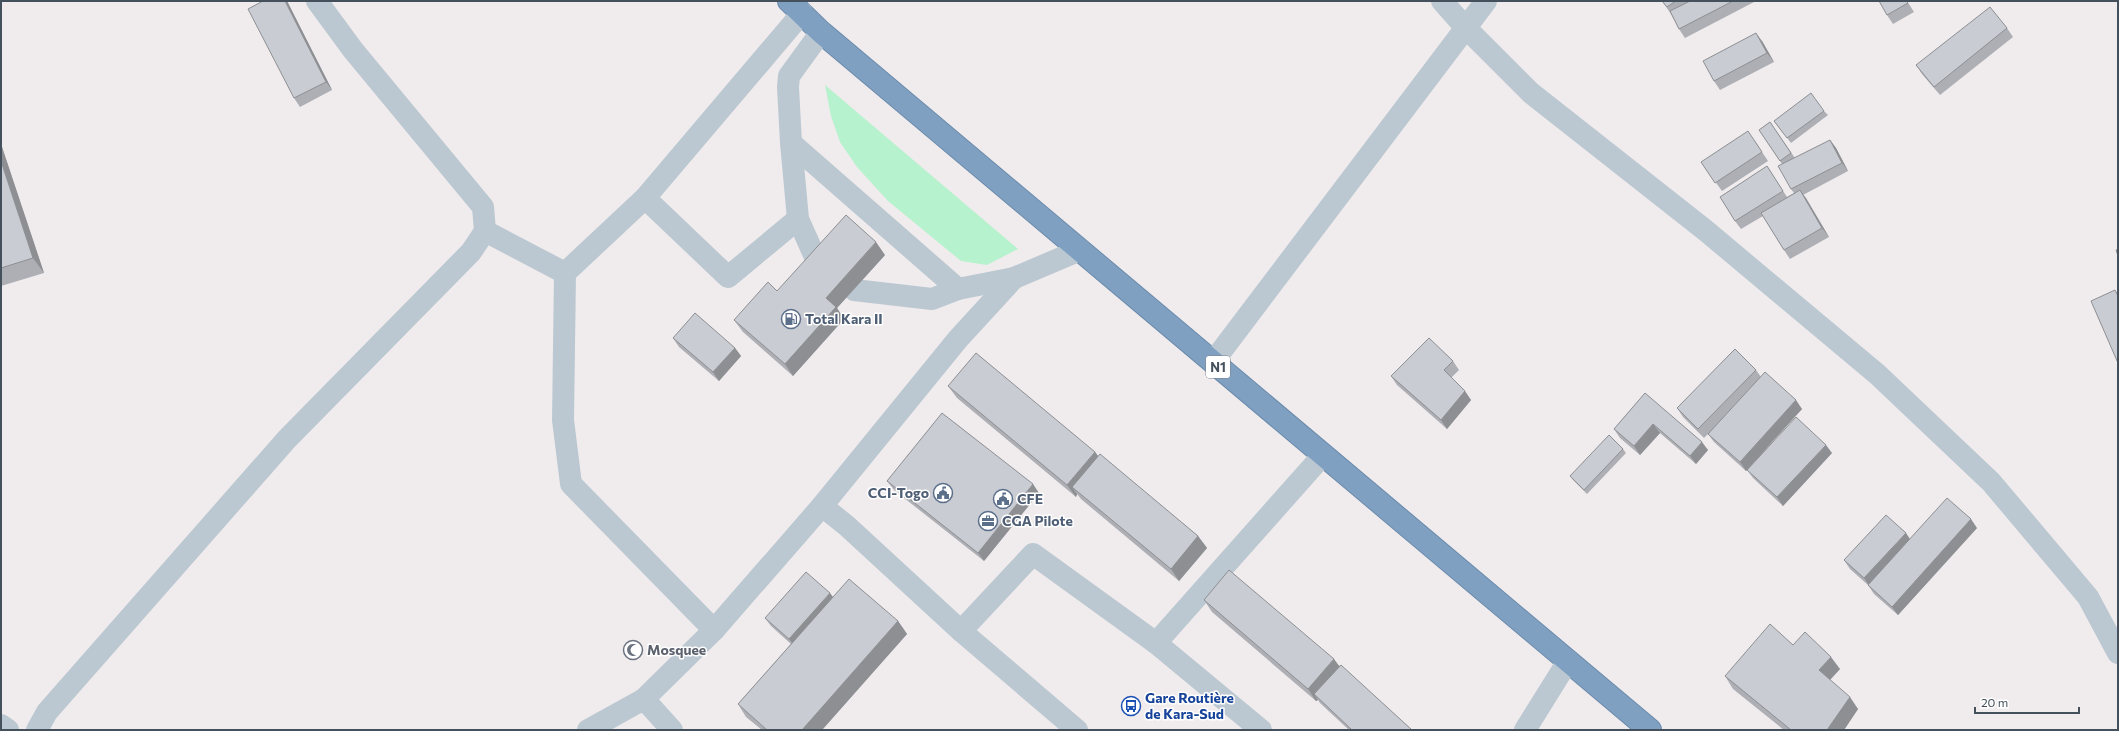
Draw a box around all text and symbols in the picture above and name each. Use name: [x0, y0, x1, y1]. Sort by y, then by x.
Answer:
fuel station icon: Total Kara II: [780, 308, 802, 330]
place label: Total Kara II: [805, 310, 883, 327]
road number: N1: [1206, 356, 1230, 378]
public building icon: CCI-Togo: [932, 482, 954, 504]
place label: CCI-Togo: [868, 484, 929, 501]
public building icon: CFE: [992, 488, 1014, 510]
place label: CFE: [1017, 490, 1043, 507]
office icon: CGA Pilote: [977, 510, 999, 532]
place label: CGA Pilote: [1002, 512, 1073, 529]
mosque icon: Mosquee: [622, 639, 644, 661]
place label: Mosquee: [647, 641, 706, 658]
place label: Gare Routière de Kara-Sud: [1145, 689, 1234, 722]
scale bar: [1975, 689, 2079, 715]
bus stop icon: Gare Routière de Kara-Sud: [1120, 695, 1142, 717]
text: 20 m: [1981, 695, 2008, 709]

